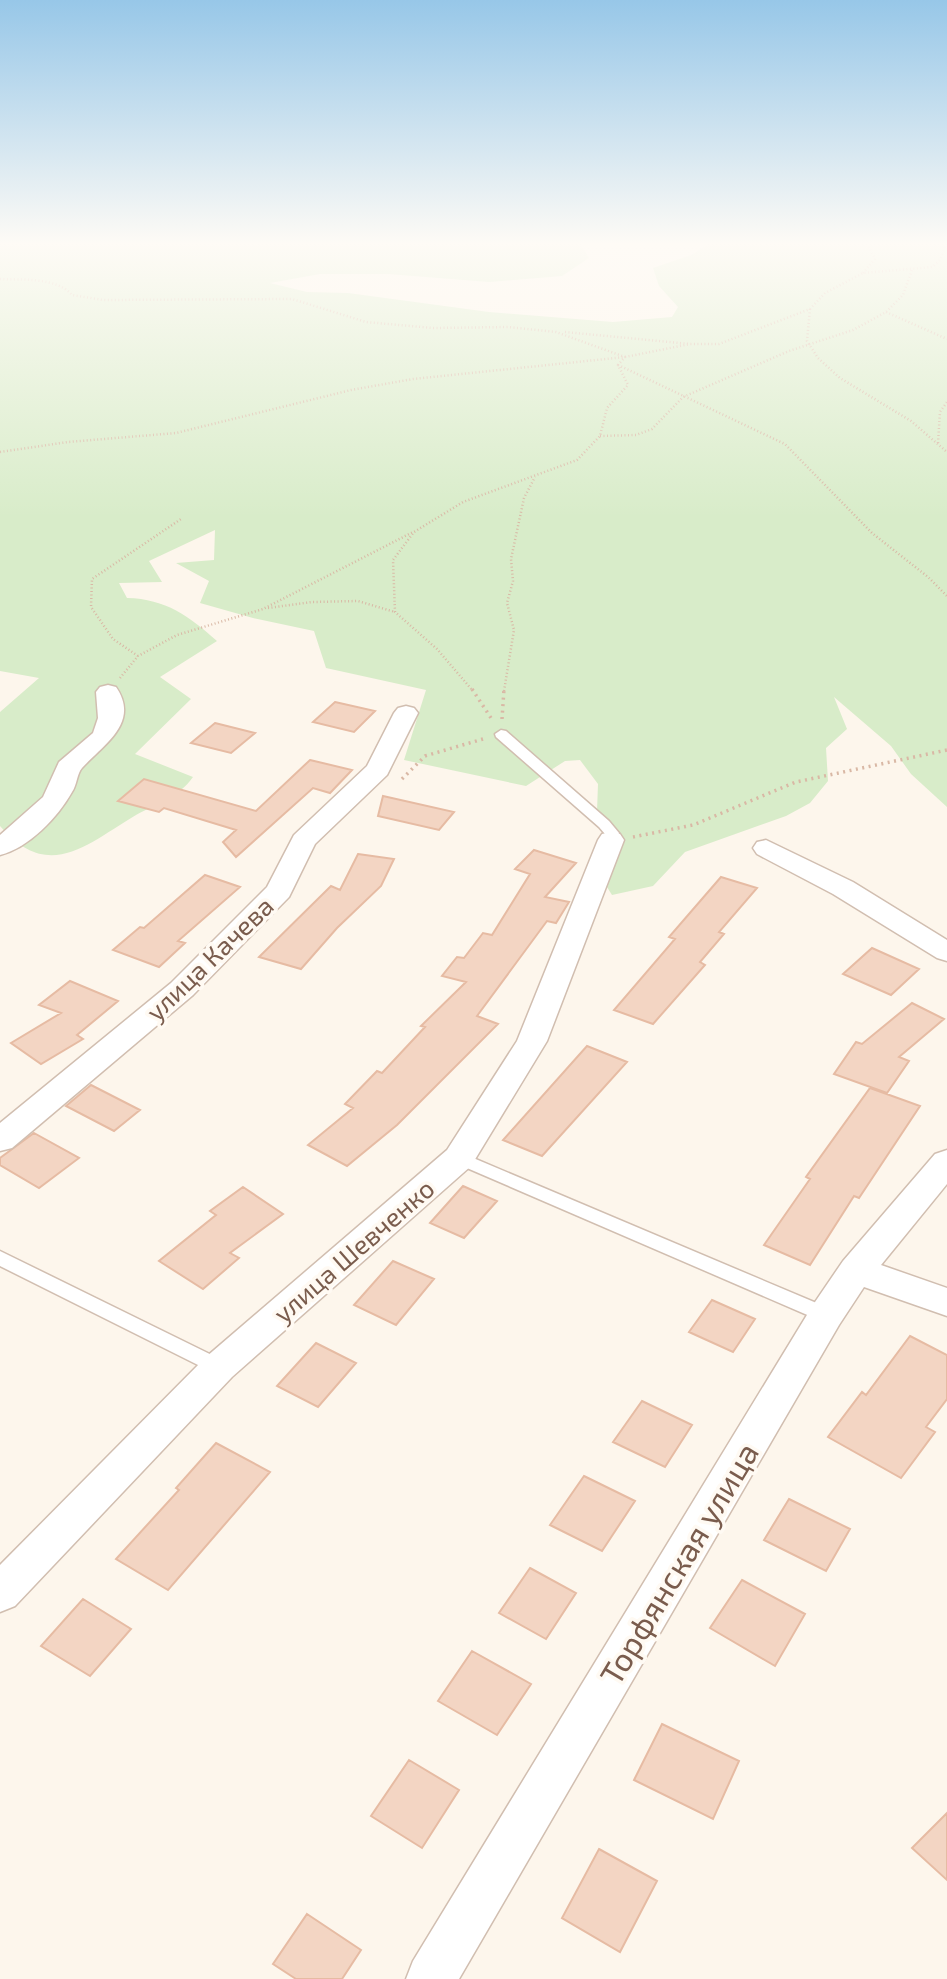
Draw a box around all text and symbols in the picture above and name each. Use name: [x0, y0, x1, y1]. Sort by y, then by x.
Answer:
street label: улица Качева: [139, 890, 280, 1027]
street label: улица Шевченко: [266, 1172, 440, 1329]
street label: Торфянская улица: [591, 1435, 766, 1691]

